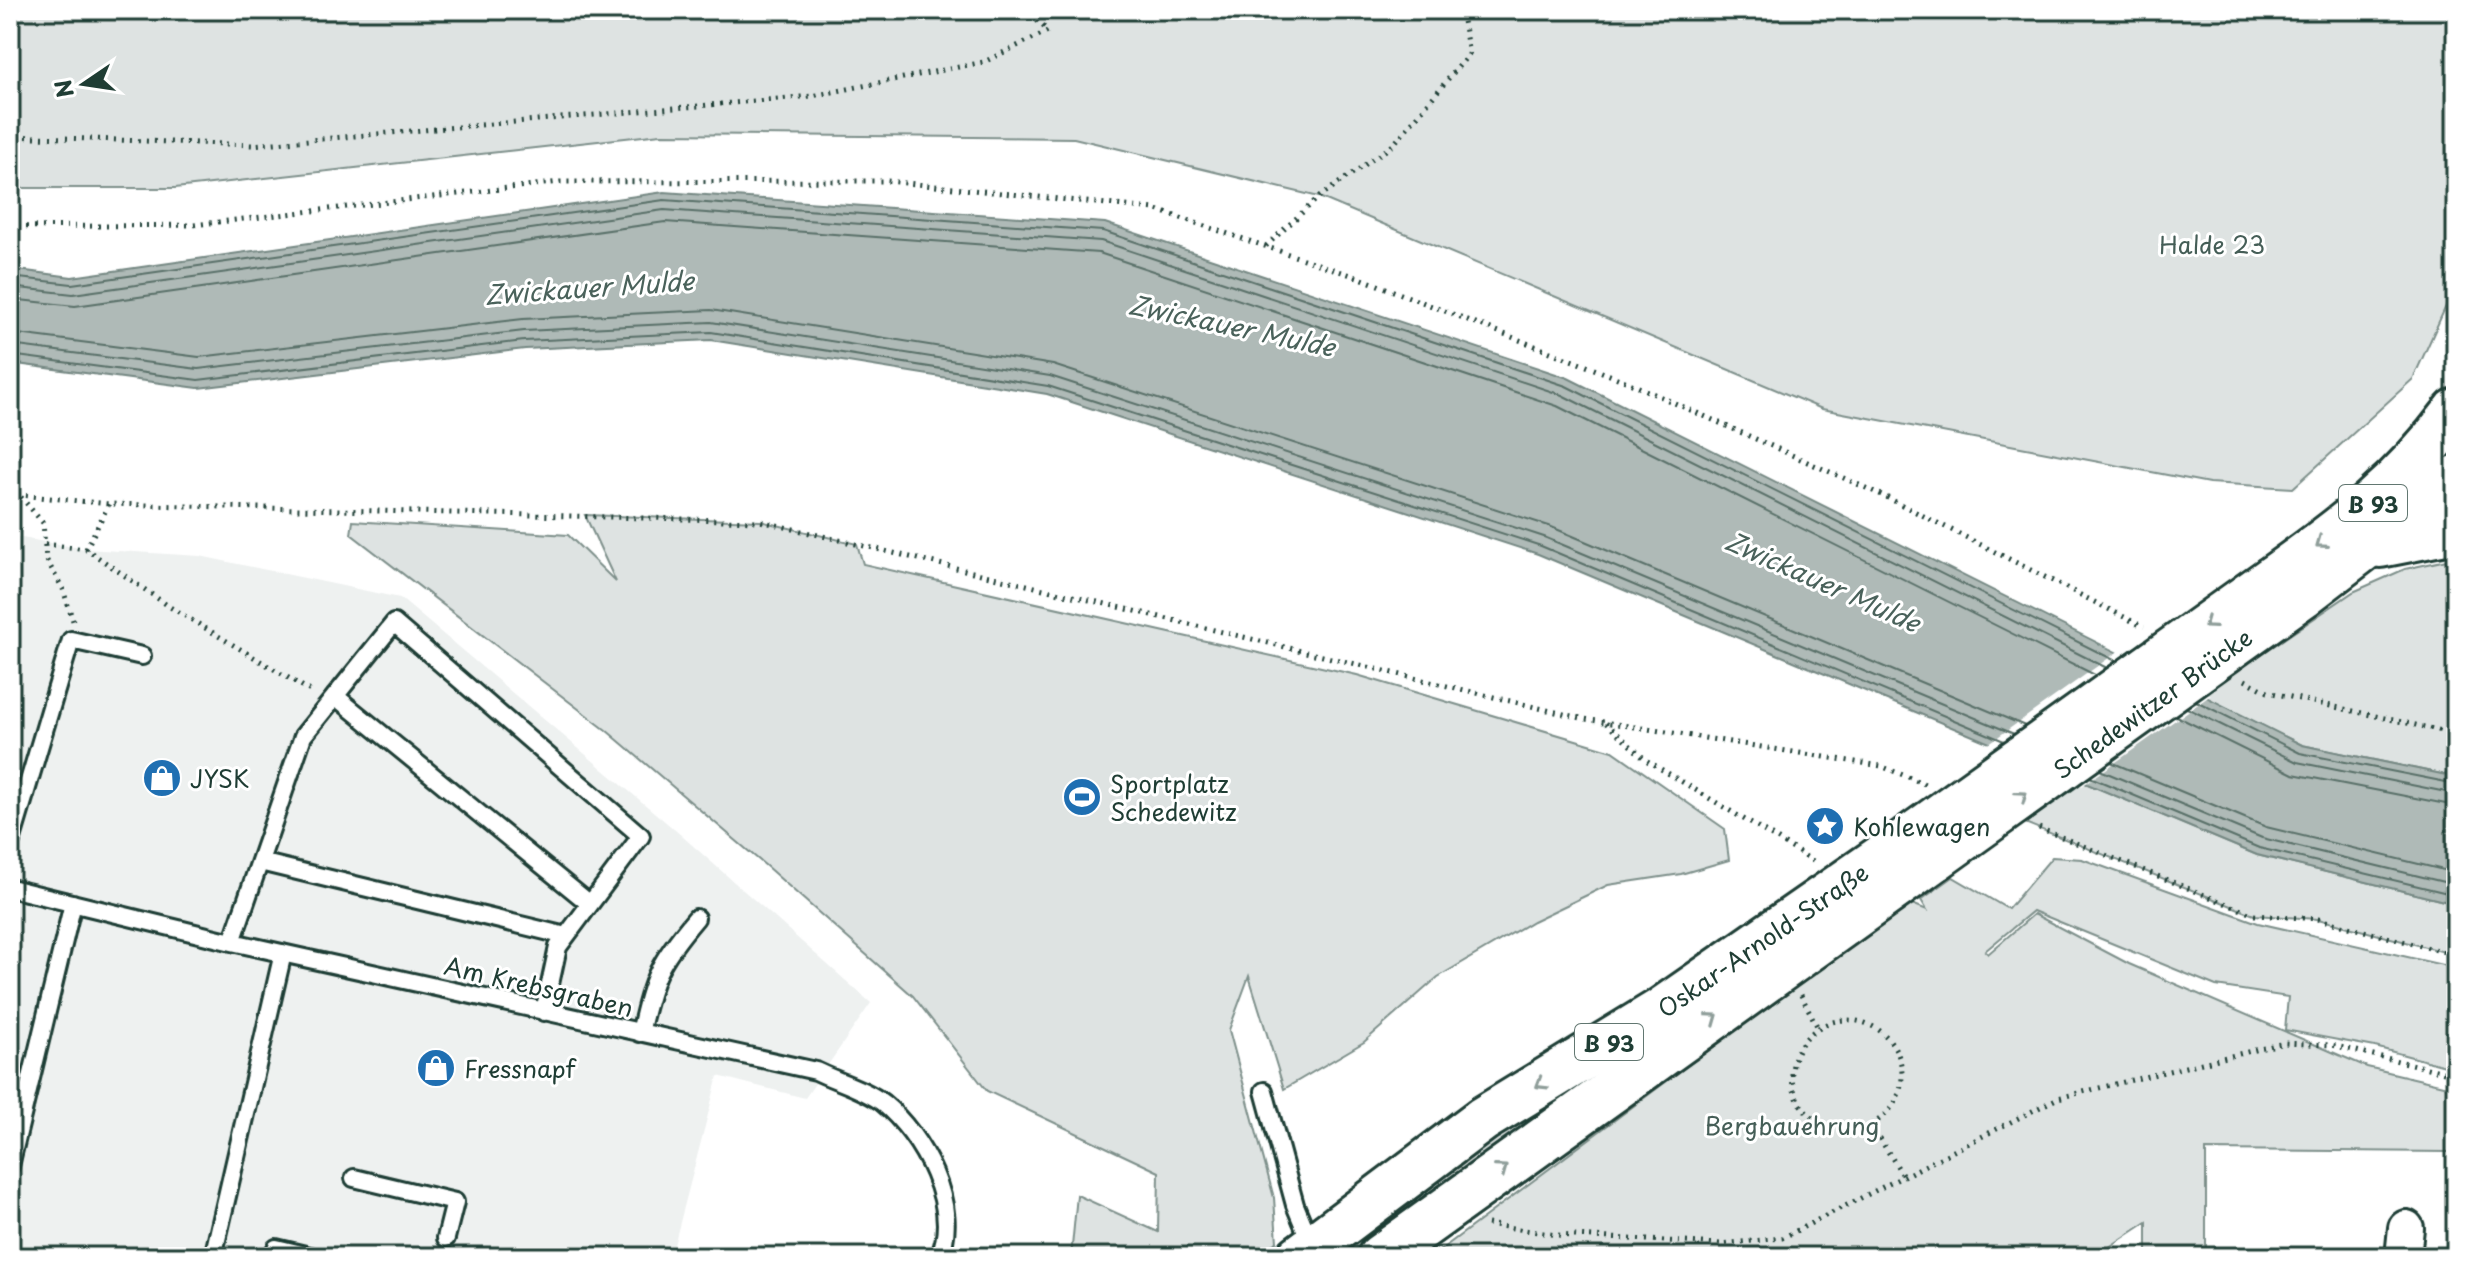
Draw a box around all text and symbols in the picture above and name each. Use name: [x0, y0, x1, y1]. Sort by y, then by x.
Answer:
north arrow: [44, 44, 124, 124]
text: N: [45, 77, 81, 101]
park label: Halde 23: [2159, 226, 2265, 262]
water label: Zwickauer Mulde: [483, 260, 698, 314]
water label: Zwickauer Mulde: [1126, 284, 1341, 366]
road number: B 93: [2339, 485, 2407, 521]
water label: Zwickauer Mulde: [1720, 521, 1929, 643]
one-way arrow: [2316, 533, 2330, 548]
one-way arrow: [2204, 614, 2218, 628]
street label: Schedewitzer Brücke: [2045, 619, 2259, 787]
shop icon: JYSK: [141, 757, 183, 799]
place label: JYSK: [190, 760, 249, 796]
place label: Sportplatz Schedewitz: [1110, 765, 1237, 829]
sports icon: Sportplatz Schedewitz: [1061, 776, 1103, 818]
one-way arrow: [2013, 791, 2028, 806]
place icon: Kohlewagen: [1804, 805, 1846, 847]
place label: Kohlewagen: [1853, 808, 1990, 844]
street label: Oskar-Arnold-Straße: [1650, 854, 1875, 1026]
street label: Am Krebsgraben: [441, 947, 637, 1025]
one-way arrow: [1705, 1013, 1719, 1027]
road number: B 93: [1575, 1024, 1643, 1060]
shop icon: Fressnapf: [415, 1047, 457, 1089]
place label: Fressnapf: [464, 1050, 577, 1086]
one-way arrow: [1535, 1074, 1550, 1090]
park label: Bergbauehrung: [1705, 1107, 1879, 1143]
one-way arrow: [1493, 1164, 1508, 1179]

